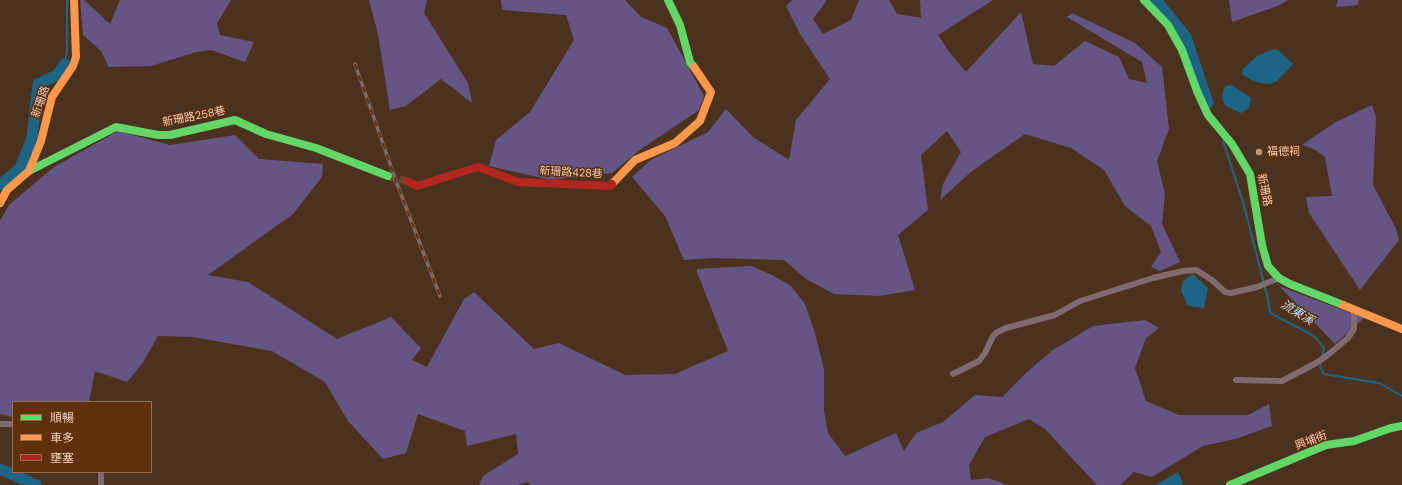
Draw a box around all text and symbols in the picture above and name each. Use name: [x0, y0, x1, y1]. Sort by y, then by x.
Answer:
street label: 新珊路: [29, 84, 53, 120]
street label: 新珊路258巷: [161, 104, 227, 130]
place label: 福德祠: [1267, 145, 1300, 159]
marker: 福德祠: [1254, 147, 1264, 157]
street label: 新珊路428巷: [539, 165, 603, 181]
street label: 新珊路: [1254, 172, 1274, 208]
water label: 流東溪: [1278, 298, 1316, 328]
legend: [12, 401, 152, 473]
text: 順暢: [50, 410, 74, 426]
street label: 興埔街: [1293, 429, 1329, 453]
text: 車多: [50, 430, 74, 446]
text: 壅塞: [50, 450, 74, 466]

